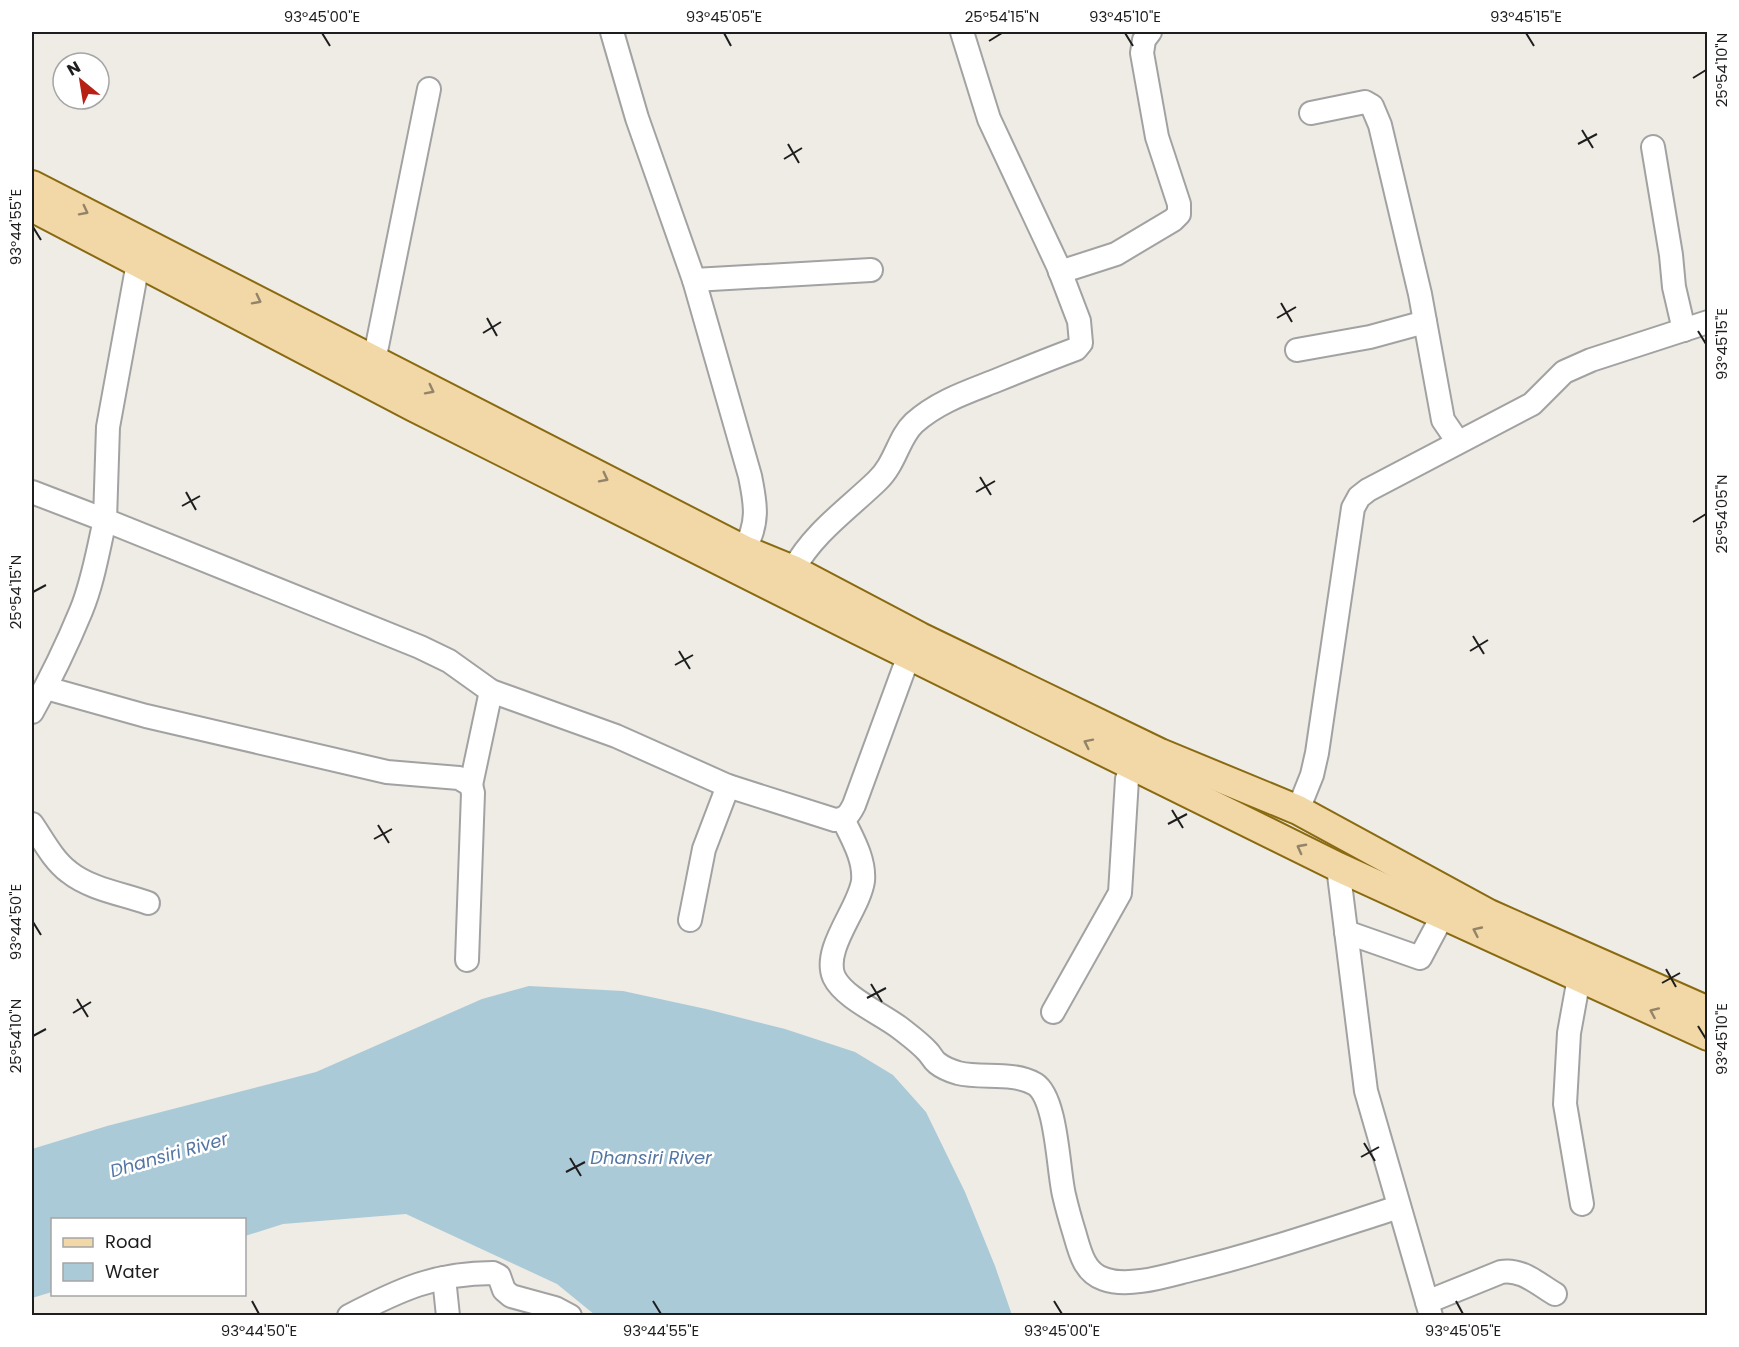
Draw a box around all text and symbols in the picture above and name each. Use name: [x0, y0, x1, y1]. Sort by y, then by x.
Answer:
text: 93°45'00"E: [284, 6, 360, 27]
text: 93°45'05"E: [686, 6, 762, 27]
text: 25°54'15"N: [965, 6, 1039, 27]
text: 93°45'10"E: [1089, 6, 1161, 27]
text: 93°45'15"E: [1490, 6, 1562, 27]
text: 25°54'10"N: [1711, 33, 1732, 107]
north arrow: [51, 51, 111, 111]
text: N: [63, 55, 85, 81]
text: 93°44'55"E: [5, 189, 26, 265]
one-way arrow: [77, 204, 88, 215]
one-way arrow: [251, 293, 262, 304]
text: 93°45'15"E: [1711, 308, 1732, 380]
one-way arrow: [424, 382, 435, 394]
one-way arrow: [598, 471, 609, 483]
text: 25°54'05"N: [1711, 474, 1732, 554]
text: 25°54'15"N: [5, 555, 26, 629]
one-way arrow: [1084, 739, 1094, 750]
one-way arrow: [1296, 843, 1307, 855]
text: 93°44'50"E: [5, 884, 26, 960]
one-way arrow: [1472, 926, 1483, 938]
text: 25°54'10"N: [5, 999, 26, 1073]
text: 93°45'10"E: [1711, 1003, 1732, 1075]
one-way arrow: [1650, 1007, 1661, 1019]
water label: Dhansiri River: [107, 1125, 232, 1183]
water label: Dhansiri River: [590, 1145, 713, 1170]
legend: [51, 1218, 246, 1296]
text: Road: [105, 1229, 152, 1254]
text: Water: [105, 1259, 159, 1284]
text: 93°44'50"E: [221, 1320, 297, 1341]
text: 93°44'55"E: [623, 1320, 699, 1341]
text: 93°45'00"E: [1024, 1320, 1100, 1341]
text: 93°45'05"E: [1425, 1320, 1501, 1341]

